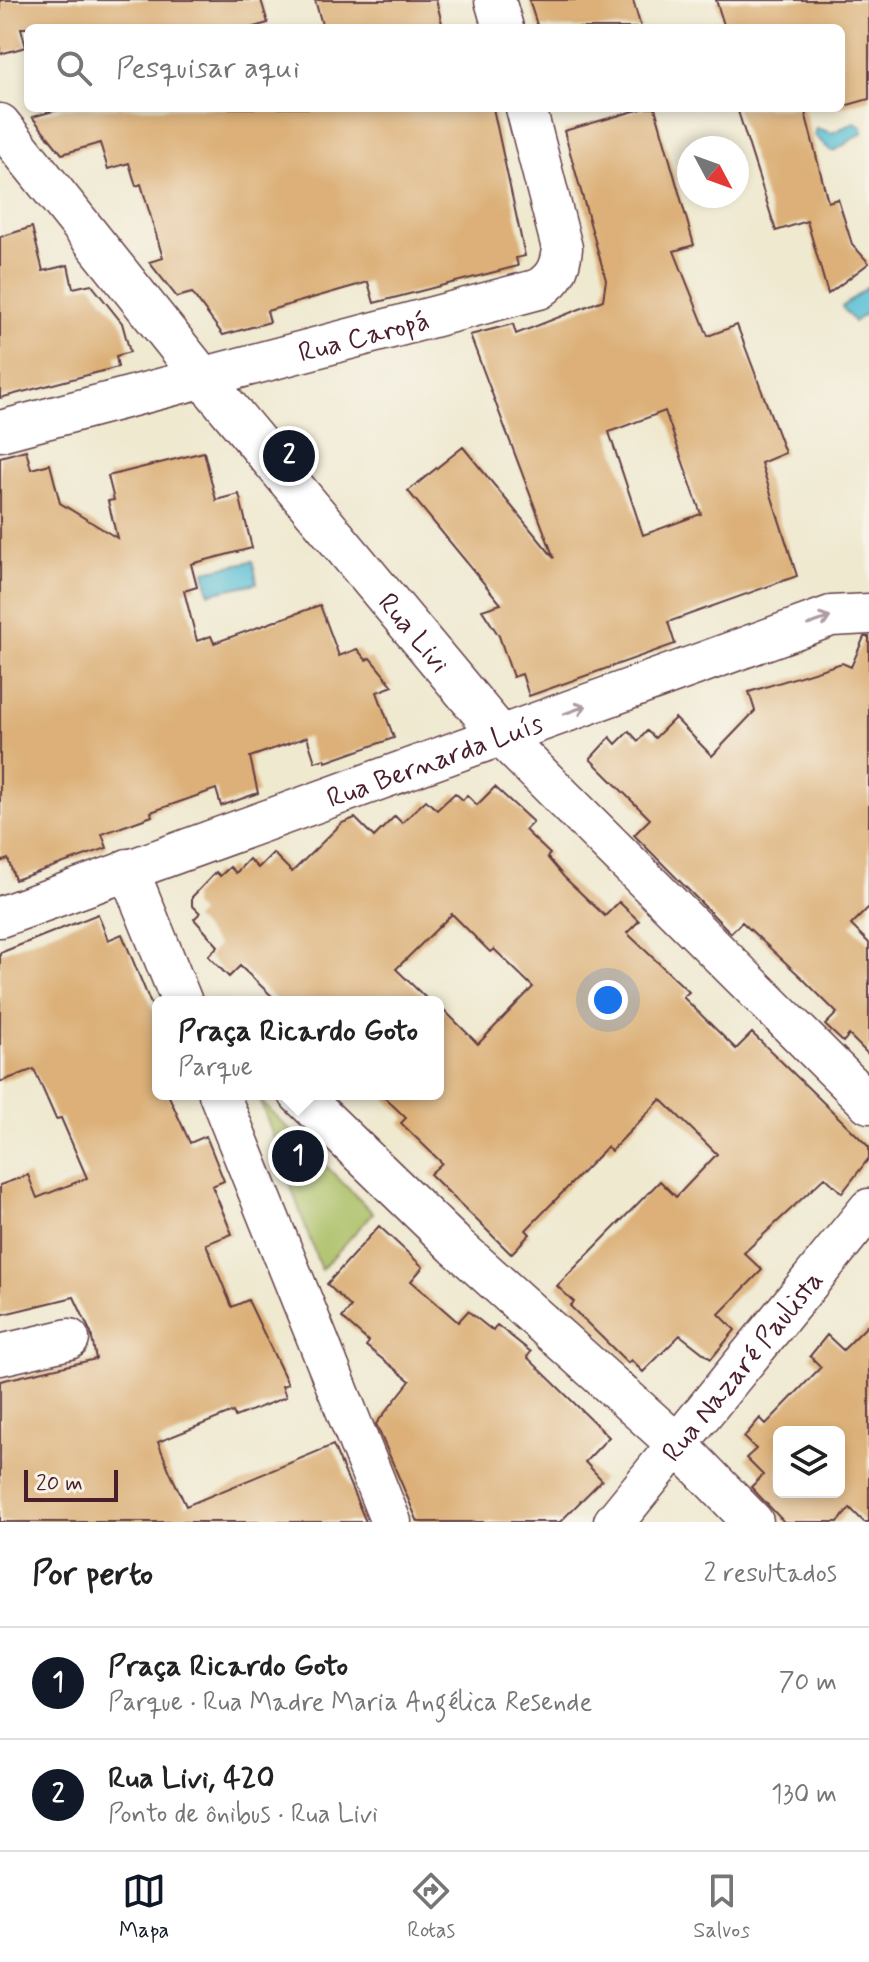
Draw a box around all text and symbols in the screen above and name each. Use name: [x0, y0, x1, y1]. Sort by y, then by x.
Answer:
search box: [24, 24, 845, 112]
icon: search: [52, 46, 96, 90]
text: Pesquisar aqui: [116, 49, 300, 88]
north arrow: [677, 136, 749, 208]
street label: Rua Caropá: [295, 303, 434, 373]
pin: 2: [263, 426, 315, 486]
street label: Rua Livi: [369, 586, 457, 682]
one-way arrow: [807, 612, 832, 627]
one-way arrow: [563, 702, 587, 716]
street label: Rua Bernarda Luís: [322, 706, 548, 818]
your location: [588, 980, 628, 1020]
popup: [152, 996, 444, 1100]
text: Praça Ricardo Goto: [178, 1012, 418, 1051]
text: Parque: [178, 1051, 253, 1085]
pin: 1: [272, 1126, 324, 1186]
street label: Rua Nazaré Paulista: [654, 1263, 833, 1471]
map controls: [773, 1426, 845, 1498]
button: layers: [773, 1426, 845, 1498]
scale bar: [24, 1466, 118, 1502]
text: 20 m: [36, 1470, 83, 1498]
text: Por perto: [32, 1552, 153, 1597]
text: 2 resultados: [704, 1557, 837, 1591]
text: Praça Ricardo Goto: [108, 1647, 348, 1686]
text: 1: [52, 1666, 64, 1700]
text: 70 m: [779, 1666, 837, 1700]
text: Parque · Rua Madre Maria Angélica Resende: [108, 1686, 592, 1720]
text: Rua Livi, 420: [108, 1759, 274, 1798]
text: 2: [52, 1778, 64, 1812]
text: 130 m: [771, 1778, 837, 1812]
text: Ponto de ônibus · Rua Livi: [108, 1798, 378, 1832]
tab: Mapa: [119, 1869, 169, 1945]
tab: Rotas: [407, 1869, 455, 1945]
tab: Salvos: [693, 1869, 750, 1945]

